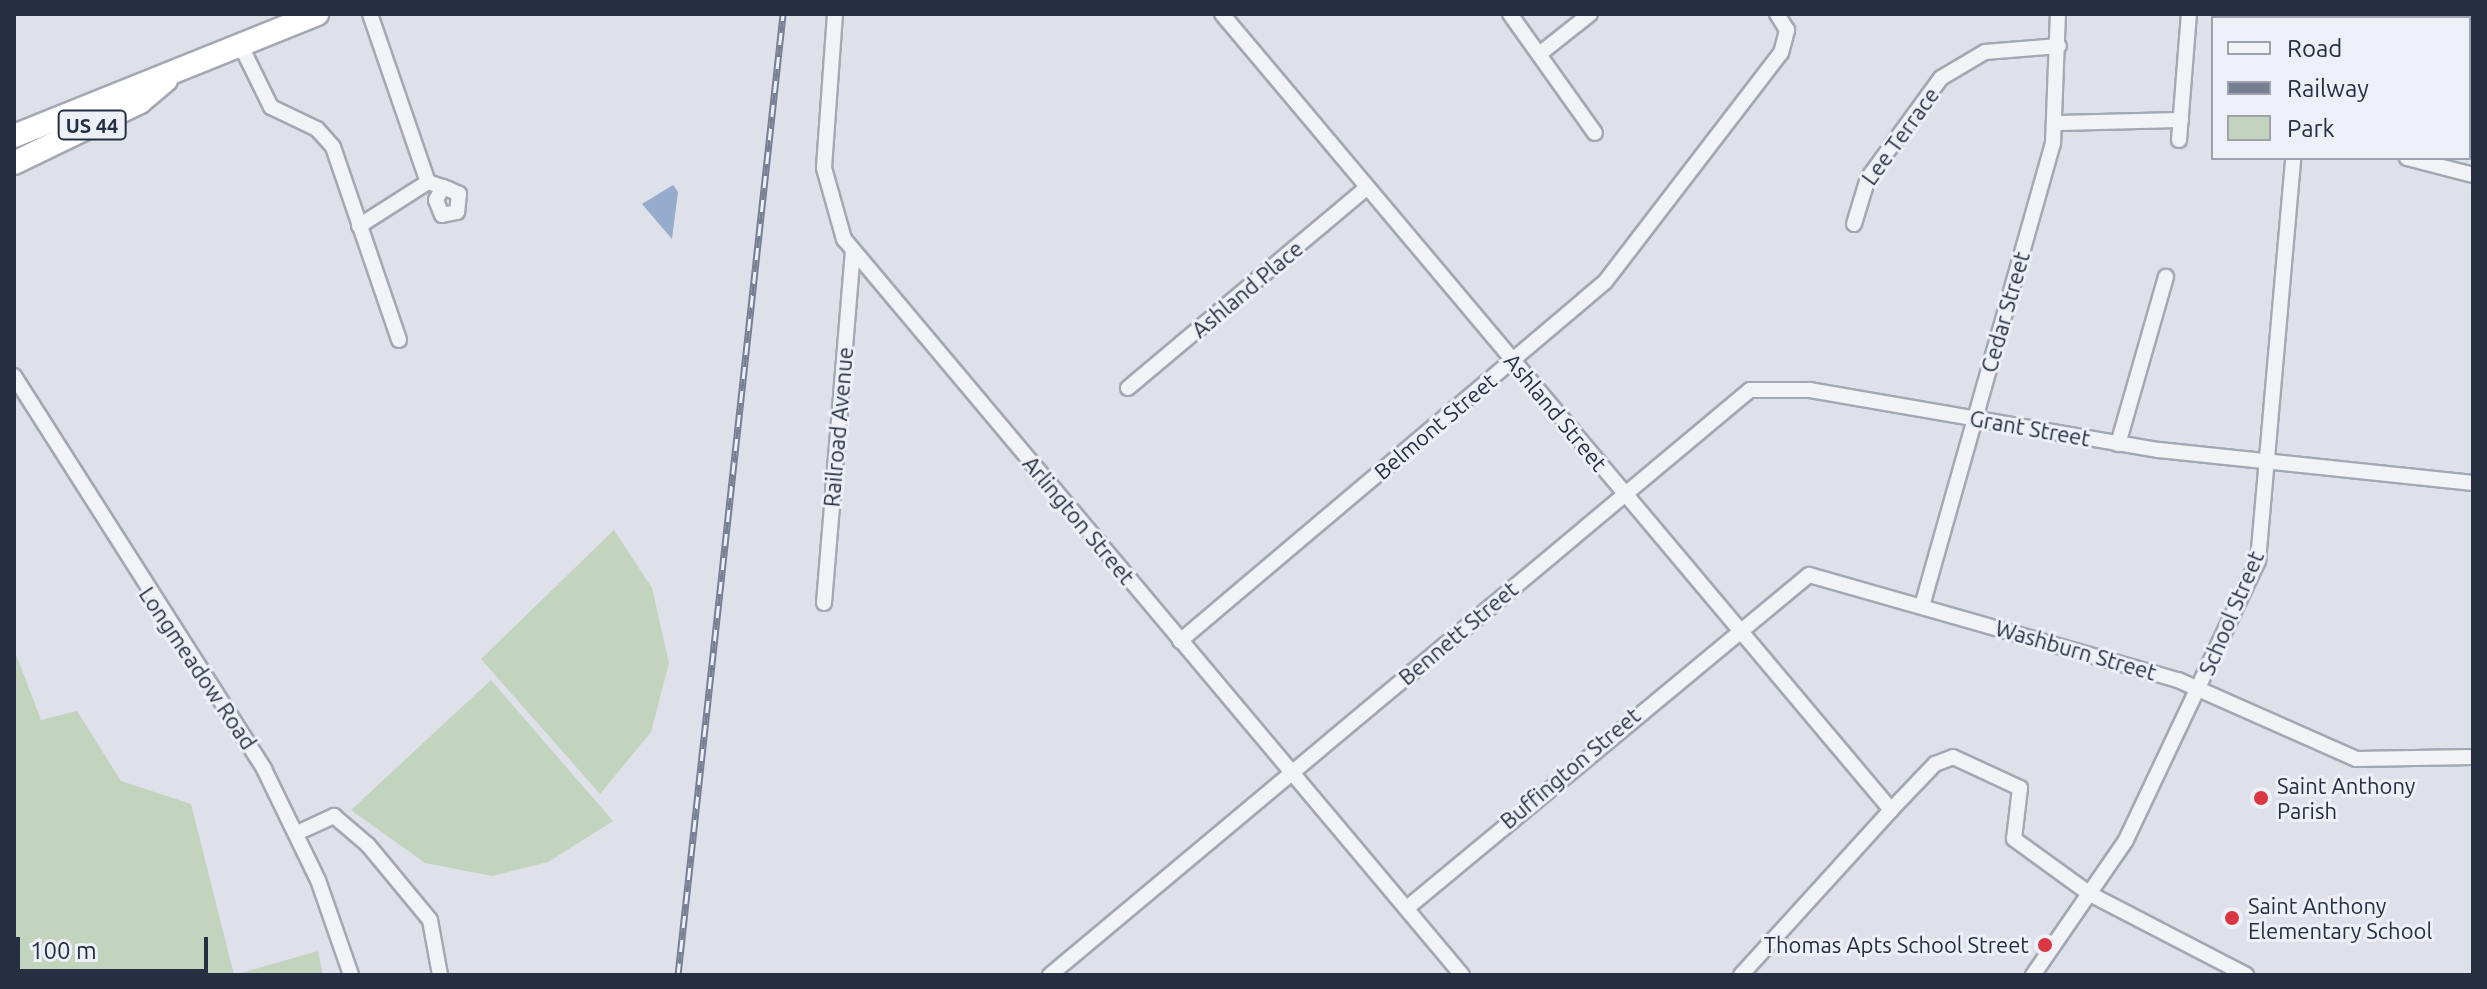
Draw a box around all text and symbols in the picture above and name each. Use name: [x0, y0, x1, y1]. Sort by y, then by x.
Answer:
legend: [2211, 16, 2471, 160]
text: Road: [2287, 35, 2342, 62]
text: Railway: [2287, 75, 2369, 102]
street label: Lee Terrace: [1856, 82, 1944, 190]
road number: US 44: [56, 109, 128, 141]
text: Park: [2287, 115, 2335, 142]
street label: Ashland Place: [1186, 235, 1308, 343]
street label: Cedar Street: [1975, 248, 2035, 376]
street label: Railroad Avenue: [818, 346, 858, 508]
street label: Ashland Street: [1499, 348, 1613, 476]
street label: Belmont Street: [1369, 367, 1501, 485]
street label: Grant Street: [1968, 404, 2092, 452]
street label: Arlington Street: [1018, 450, 1140, 590]
street label: School Street: [2193, 547, 2269, 679]
street label: Bennett Street: [1393, 576, 1523, 690]
street label: Longmeadow Road: [134, 582, 262, 754]
street label: Washburn Street: [1993, 614, 2159, 686]
street label: Buffington Street: [1495, 702, 1645, 834]
place label: Saint Anthony Parish: [2277, 772, 2415, 824]
marker: Saint Anthony Parish: [2252, 789, 2270, 807]
place label: Saint Anthony Elementary School: [2248, 892, 2432, 944]
marker: Saint Anthony Elementary School: [2223, 909, 2241, 927]
scale bar: [20, 921, 212, 971]
place label: Thomas Apts School Street: [1764, 932, 2029, 958]
marker: Thomas Apts School Street: [2036, 936, 2054, 954]
text: 100 m: [30, 937, 97, 964]

